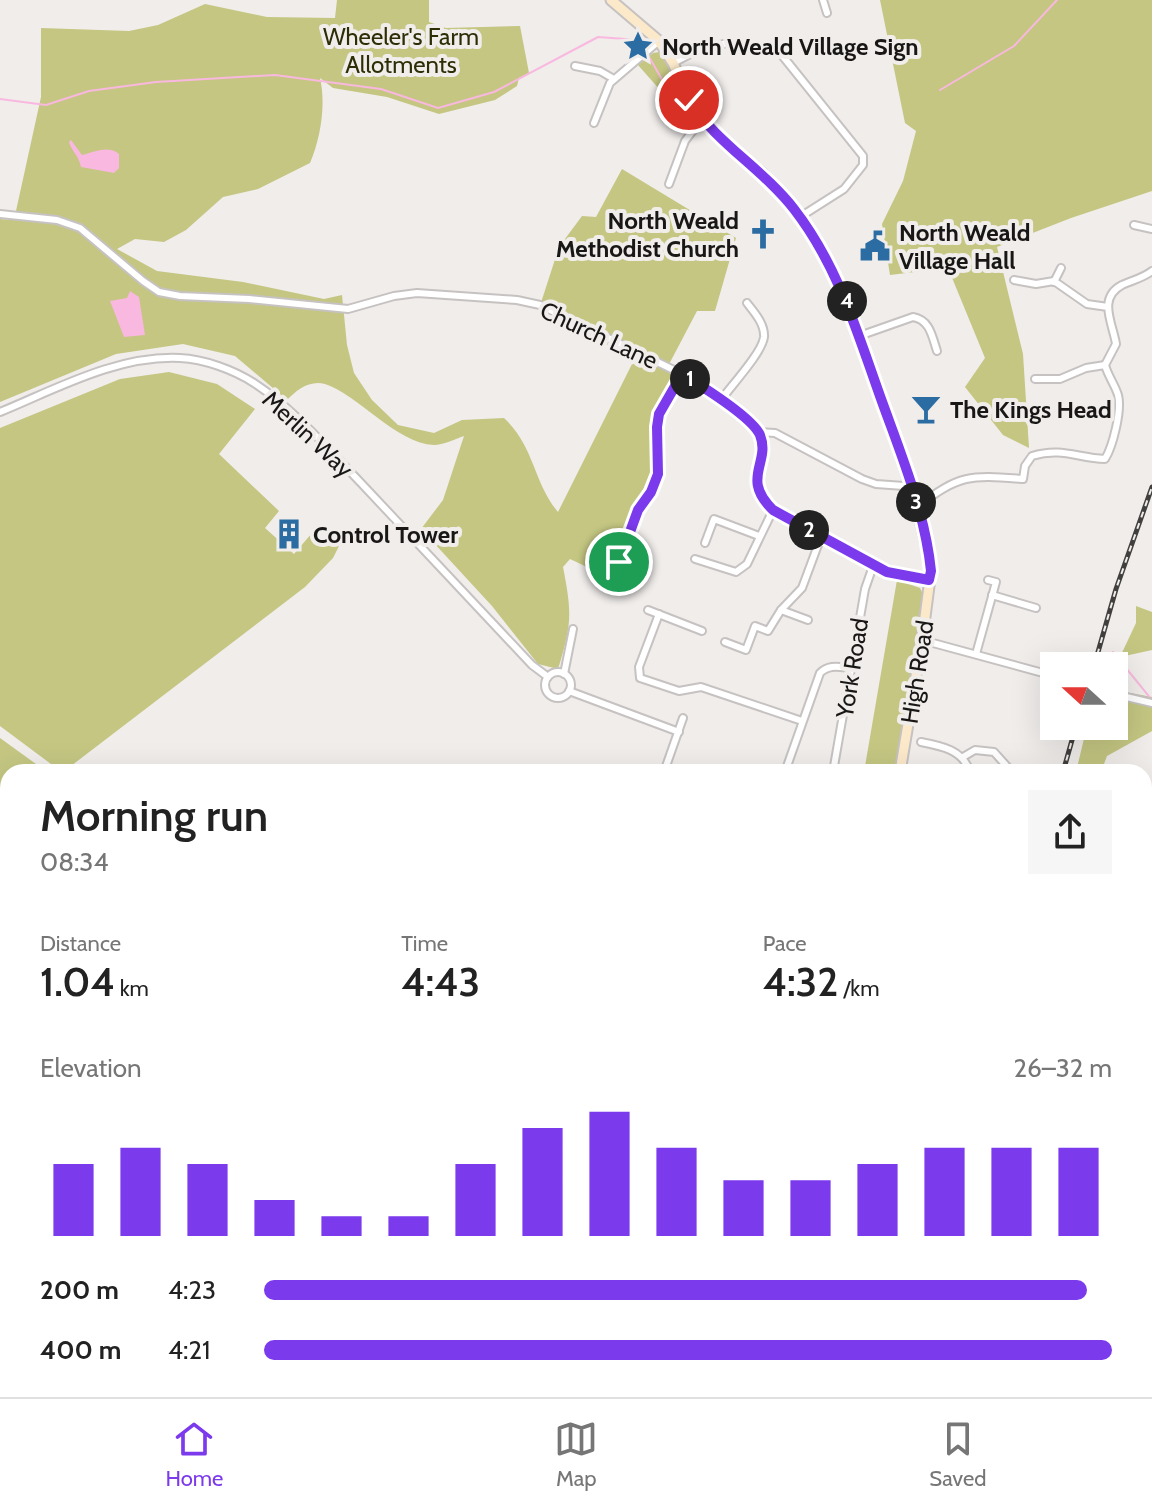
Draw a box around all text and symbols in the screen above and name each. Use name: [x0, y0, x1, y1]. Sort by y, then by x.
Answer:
park label: Wheeler's Farm Allotments: [323, 22, 479, 79]
place icon: North Weald Village Sign: [621, 29, 655, 63]
place label: North Weald Village Sign: [662, 32, 918, 61]
pin: [655, 66, 723, 134]
icon: check: [667, 78, 711, 122]
place label: North Weald Methodist Church: [556, 206, 739, 263]
church icon: North Weald Methodist Church: [746, 217, 780, 251]
place label: North Weald Village Hall: [899, 218, 1031, 275]
public building icon: North Weald Village Hall: [858, 229, 892, 263]
pin: 4: [827, 281, 867, 321]
text: 4: [840, 287, 854, 314]
street label: Church Lane: [536, 295, 662, 375]
pin: 1: [670, 359, 710, 399]
text: 1: [686, 365, 694, 392]
street label: Merlin Way: [257, 385, 359, 483]
bar icon: The Kings Head: [909, 392, 943, 426]
place label: The Kings Head: [950, 395, 1112, 424]
pin: 3: [896, 482, 936, 522]
text: 3: [910, 488, 922, 515]
pin: 2: [789, 510, 829, 550]
text: 2: [803, 516, 815, 543]
building icon: Control Tower: [272, 517, 306, 551]
place label: Control Tower: [313, 520, 458, 549]
pin: [585, 528, 653, 596]
icon: arrive: [597, 540, 641, 584]
street label: York Road: [830, 616, 874, 721]
street label: High Road: [895, 618, 939, 726]
north arrow: [1040, 652, 1128, 740]
map controls: [1040, 652, 1128, 740]
text: Morning run: [40, 789, 268, 842]
button: share: [1028, 790, 1112, 874]
text: 08:34: [40, 846, 108, 878]
text: Distance: [40, 930, 121, 957]
text: Time: [401, 930, 448, 957]
text: Pace: [763, 930, 807, 957]
text: 1.04: [40, 957, 115, 1006]
text: 4:43: [401, 957, 480, 1006]
text: 4:32: [763, 957, 838, 1006]
text: km: [115, 975, 149, 1002]
text: /km: [838, 975, 879, 1002]
text: Elevation: [40, 1052, 142, 1084]
text: 26–32 m: [1013, 1052, 1112, 1084]
text: 200 m: [40, 1274, 119, 1306]
text: 4:23: [168, 1274, 216, 1306]
text: 400 m: [40, 1334, 121, 1366]
text: 4:21: [168, 1334, 211, 1366]
tab: Home: [165, 1417, 223, 1492]
tab: Map: [554, 1417, 598, 1492]
tab: Saved: [929, 1417, 986, 1492]

